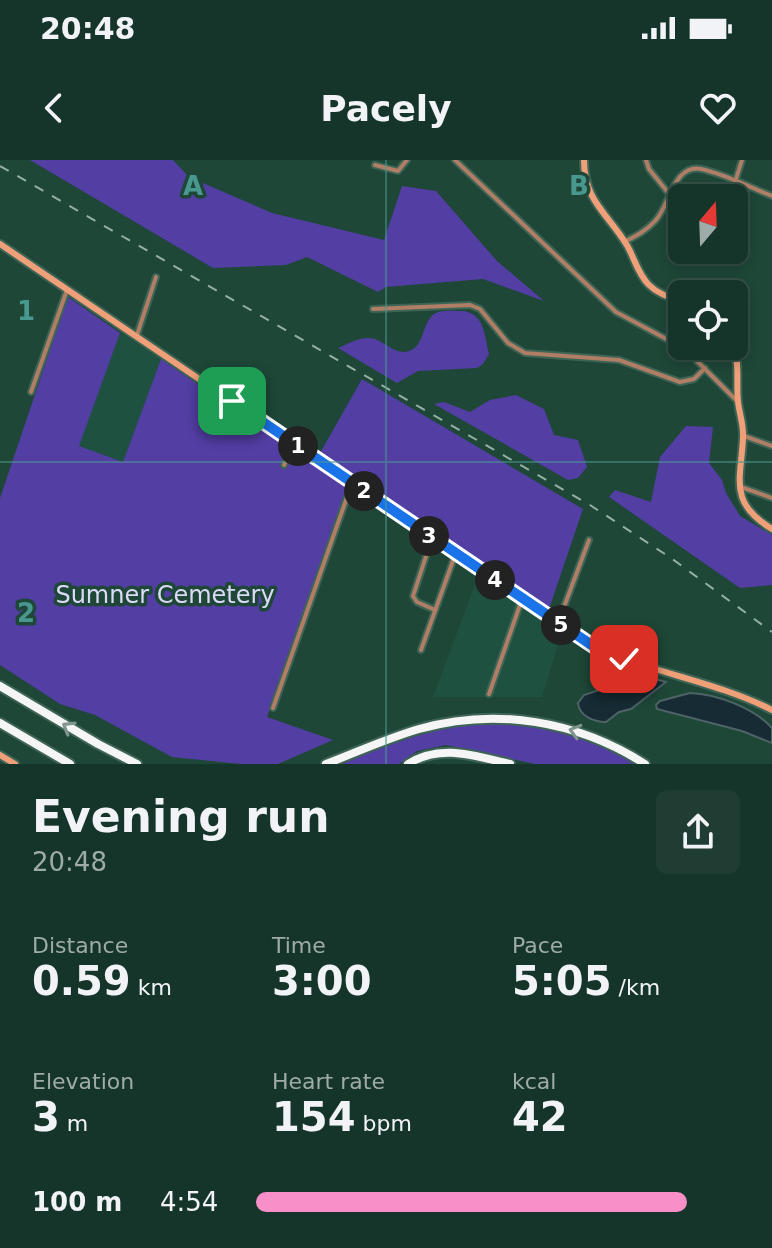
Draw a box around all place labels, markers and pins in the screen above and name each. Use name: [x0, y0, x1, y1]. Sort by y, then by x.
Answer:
pin: [198, 367, 266, 435]
pin: 1: [278, 426, 318, 466]
pin: 2: [344, 471, 384, 511]
pin: 3: [409, 516, 449, 556]
pin: 4: [475, 560, 515, 600]
pin: 5: [541, 605, 581, 645]
pin: [590, 625, 658, 693]

